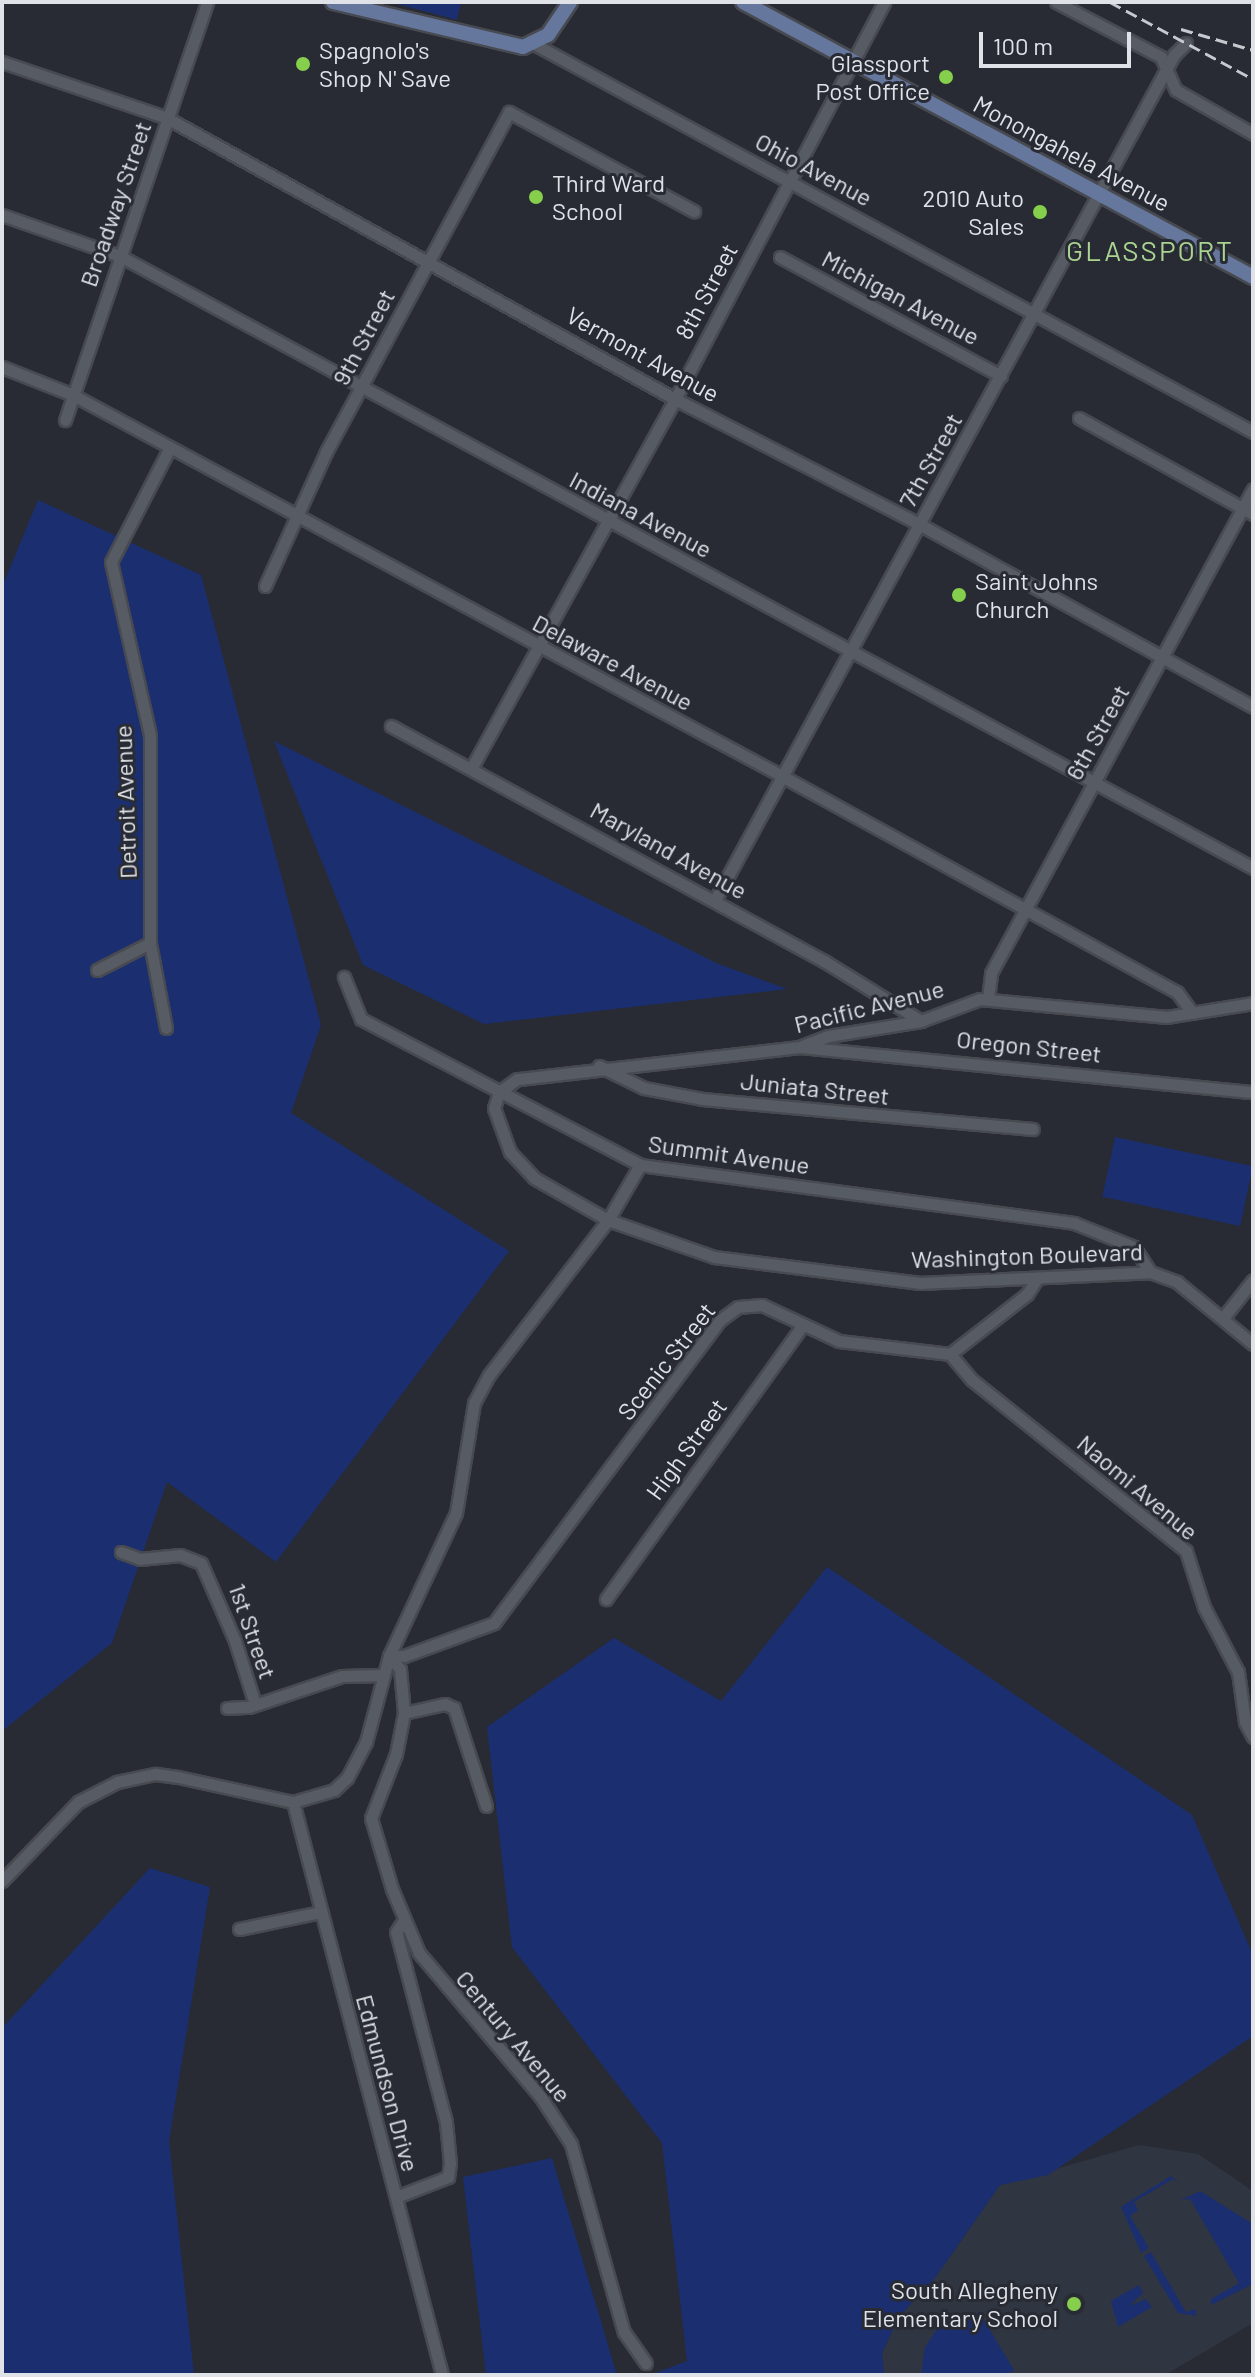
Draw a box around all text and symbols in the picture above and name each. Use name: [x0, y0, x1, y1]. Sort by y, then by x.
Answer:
scale bar: [983, 16, 1135, 66]
text: 100 m: [993, 31, 1053, 60]
place label: Spagnolo's Shop N' Save: [319, 36, 451, 92]
place label: Glassport Post Office: [815, 49, 930, 105]
marker: Spagnolo's Shop N' Save: [294, 55, 312, 73]
marker: Glassport Post Office: [937, 68, 955, 86]
street label: Monongahela Avenue: [969, 89, 1175, 217]
street label: Broadway Street: [73, 118, 157, 290]
street label: Ohio Avenue: [751, 126, 877, 212]
place label: Third Ward School: [552, 169, 665, 225]
place label: 2010 Auto Sales: [923, 184, 1024, 240]
marker: Third Ward School: [527, 188, 545, 206]
marker: 2010 Auto Sales: [1031, 203, 1049, 221]
district label: GLASSPORT: [1066, 233, 1234, 267]
street label: 8th Street: [669, 238, 743, 344]
street label: Michigan Avenue: [817, 243, 985, 351]
street label: 9th Street: [326, 284, 400, 390]
street label: Vermont Avenue: [562, 300, 724, 408]
street label: 7th Street: [892, 408, 968, 512]
street label: Indiana Avenue: [565, 464, 717, 564]
place label: Saint Johns Church: [975, 567, 1098, 623]
marker: Saint Johns Church: [950, 586, 968, 604]
street label: Delaware Avenue: [528, 608, 698, 716]
street label: 6th Street: [1059, 679, 1135, 785]
street label: Detroit Avenue: [108, 725, 142, 879]
street label: Maryland Avenue: [586, 795, 752, 905]
street label: Pacific Avenue: [791, 973, 947, 1039]
street label: Oregon Street: [955, 1024, 1103, 1068]
street label: Juniata Street: [739, 1066, 891, 1110]
street label: Summit Avenue: [647, 1128, 811, 1180]
street label: Washington Boulevard: [911, 1237, 1143, 1273]
street label: Scenic Street: [611, 1297, 721, 1425]
street label: High Street: [640, 1393, 732, 1505]
street label: Naomi Avenue: [1072, 1428, 1204, 1546]
street label: 1st Street: [223, 1580, 283, 1682]
street label: Century Avenue: [450, 1964, 578, 2108]
street label: Edmundson Drive: [351, 1991, 425, 2175]
place label: South Allegheny Elementary School: [863, 2276, 1058, 2332]
marker: South Allegheny Elementary School: [1065, 2295, 1083, 2313]

